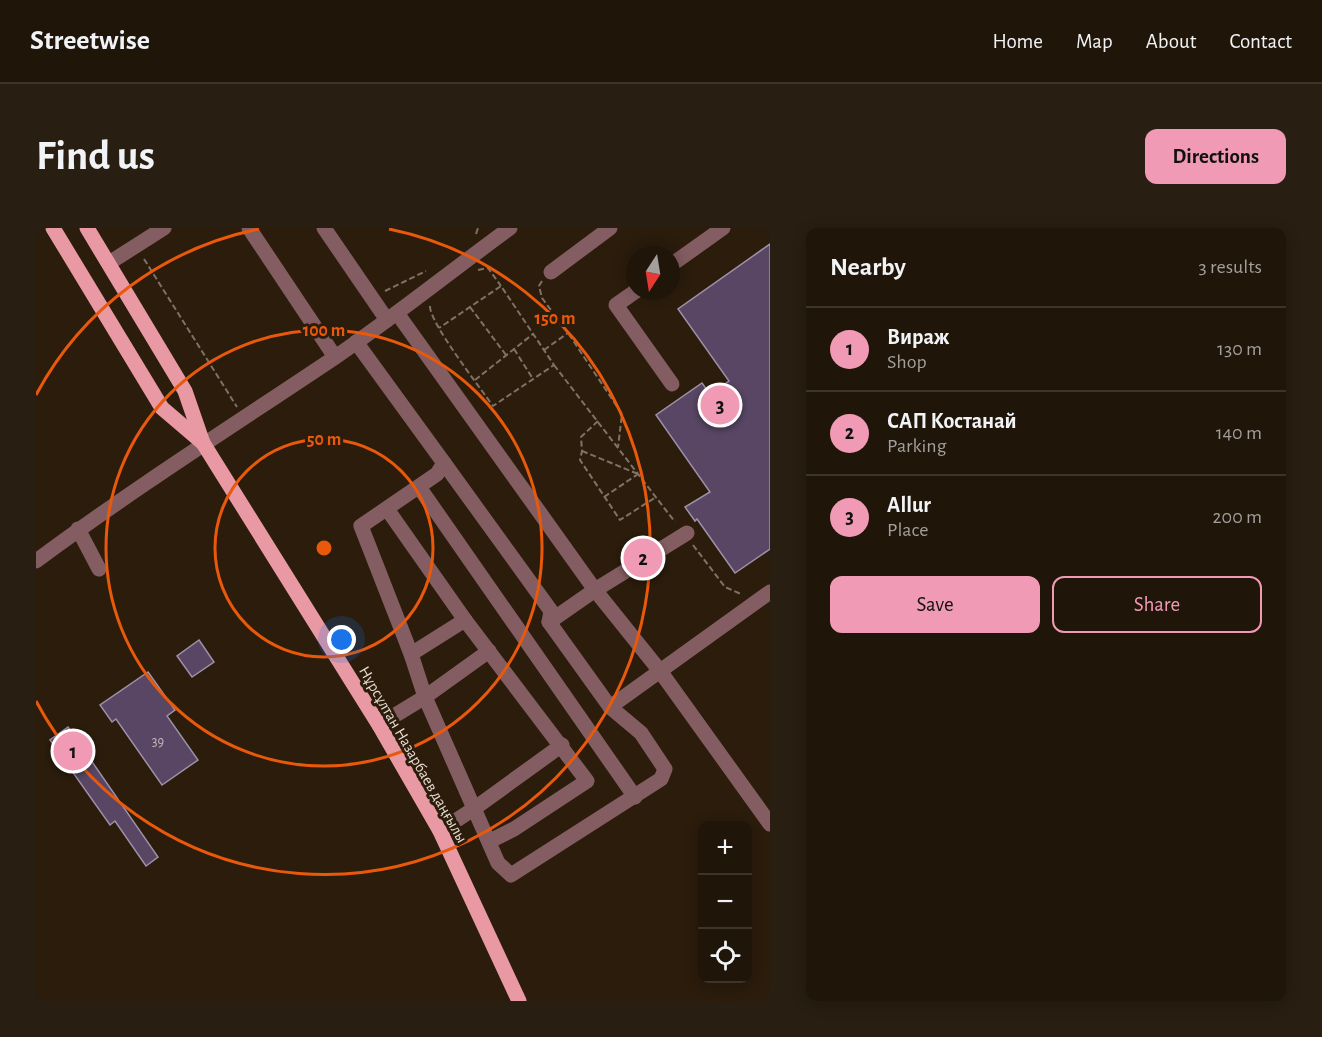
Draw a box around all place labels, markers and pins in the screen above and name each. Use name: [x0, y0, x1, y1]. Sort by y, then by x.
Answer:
pin: 3: [700, 382, 740, 428]
pin: 2: [624, 536, 662, 580]
centre of rings: [314, 538, 334, 558]
pin: 1: [54, 728, 93, 774]

